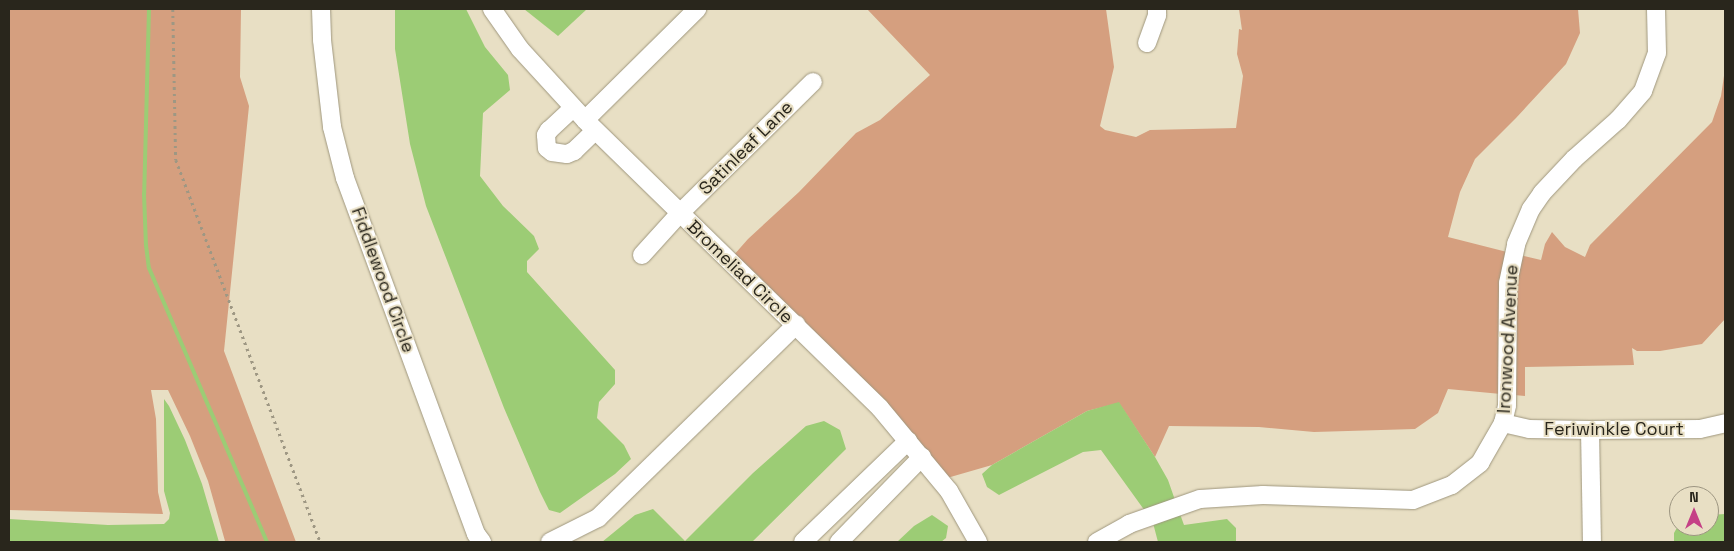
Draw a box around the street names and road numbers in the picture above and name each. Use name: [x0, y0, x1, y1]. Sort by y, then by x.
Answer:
street label: Satinleaf Lane: [695, 97, 797, 199]
street label: Fiddlewood Circle: [347, 204, 419, 356]
street label: Bromeliad Circle: [682, 216, 798, 328]
street label: Ironwood Avenue: [1493, 264, 1523, 414]
street label: Feriwinkle Court: [1544, 418, 1684, 440]

